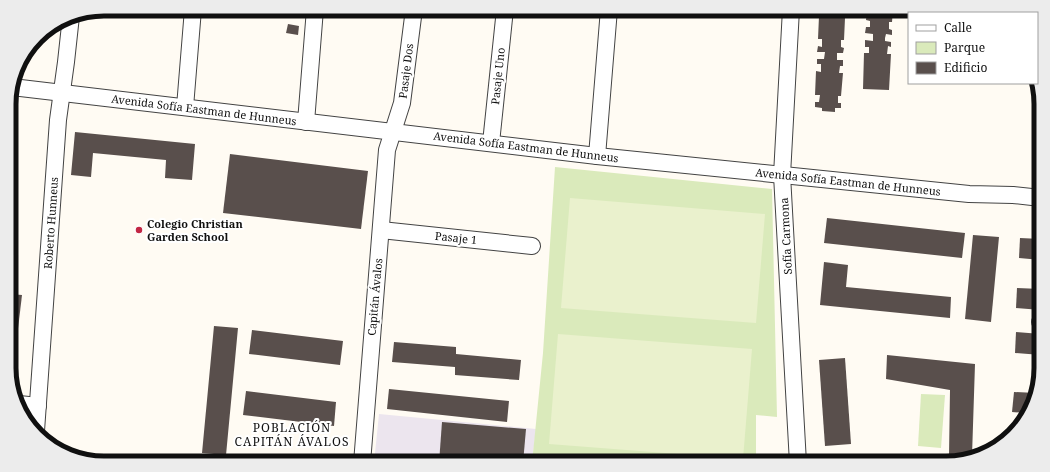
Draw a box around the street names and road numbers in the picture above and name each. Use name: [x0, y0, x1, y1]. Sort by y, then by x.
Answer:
street label: Pasaje Dos: [395, 43, 416, 99]
street label: Pasaje Uno: [487, 47, 508, 105]
street label: Avenida Sofía Eastman de Hunneus: [111, 91, 298, 128]
street label: Avenida Sofía Eastman de Hunneus: [433, 128, 620, 165]
street label: Avenida Sofía Eastman de Hunneus: [755, 164, 942, 199]
street label: Roberto Hunneus: [40, 176, 61, 269]
street label: Sofía Carmona: [776, 197, 795, 275]
street label: Pasaje 1: [434, 228, 478, 247]
street label: Capitán Ávalos: [364, 258, 385, 336]

